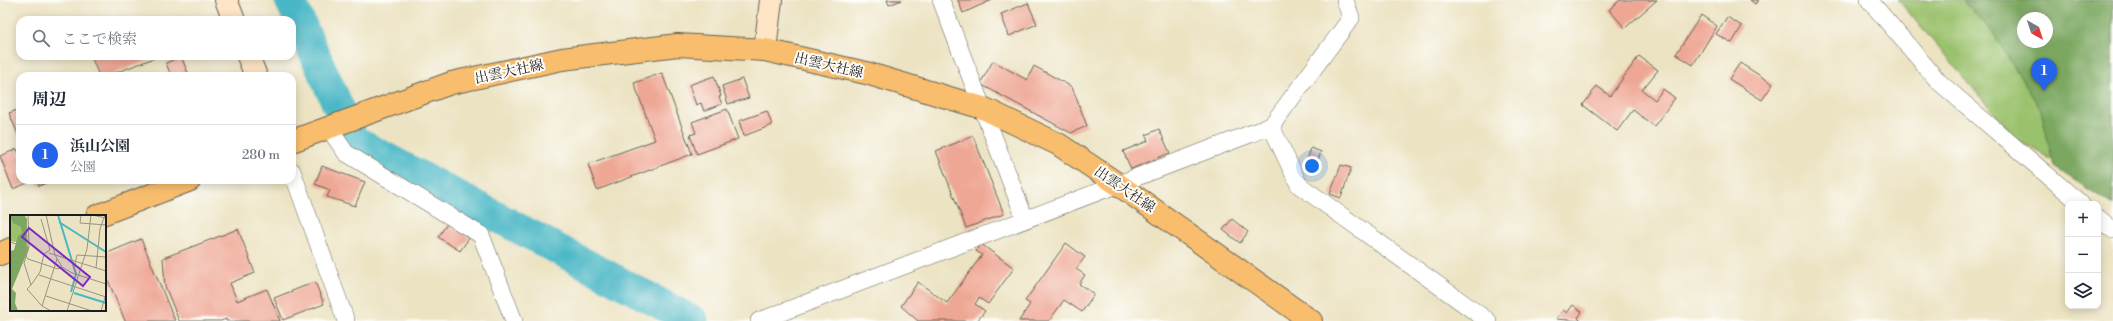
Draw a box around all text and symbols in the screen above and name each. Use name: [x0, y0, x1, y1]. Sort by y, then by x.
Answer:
north arrow: [2017, 12, 2053, 48]
search box: [16, 16, 296, 60]
icon: search: [30, 27, 52, 49]
text: ここで検索: [62, 30, 137, 49]
street label: 出雲大社線: [793, 49, 865, 83]
street label: 出雲大社線: [473, 56, 545, 88]
pin: 1: [2031, 58, 2057, 91]
text: 周辺: [32, 89, 66, 111]
text: 浜山公園: [70, 137, 130, 156]
text: 1: [42, 147, 48, 163]
text: 280 m: [242, 147, 280, 163]
your location: [1302, 156, 1322, 176]
text: 公園: [70, 159, 96, 175]
street label: 出雲大社線: [1090, 163, 1158, 217]
map controls: [2065, 201, 2101, 309]
button: +: [2065, 201, 2101, 237]
inset map: [10, 215, 106, 311]
button: −: [2065, 237, 2101, 273]
button: layers: [2065, 273, 2101, 309]

